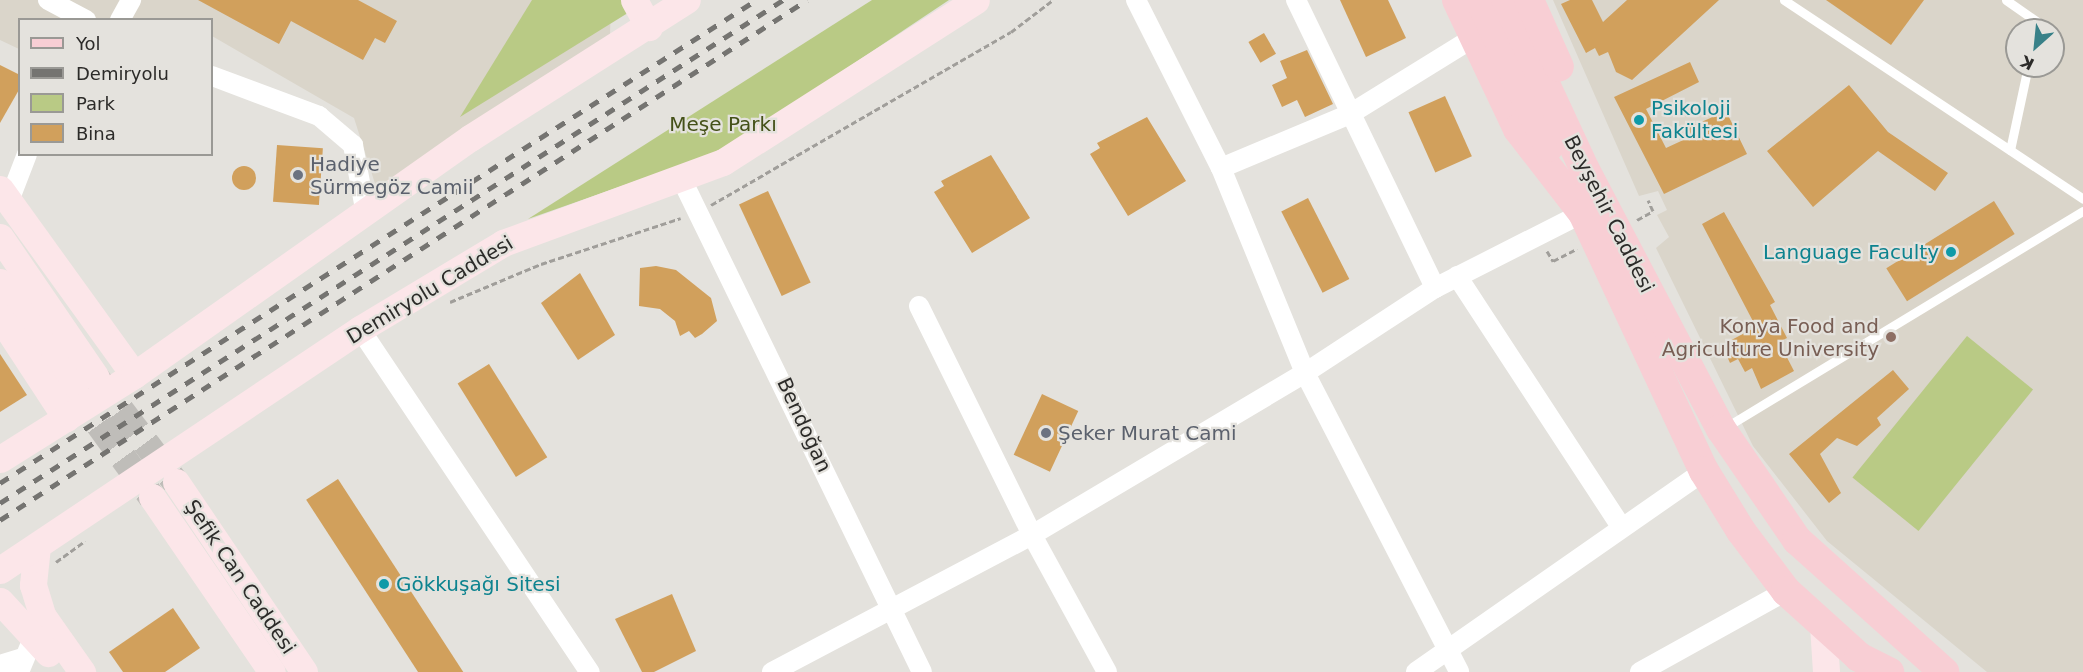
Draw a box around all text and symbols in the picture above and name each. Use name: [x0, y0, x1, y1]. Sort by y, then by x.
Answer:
legend: [18, 18, 213, 156]
north arrow: [2005, 18, 2065, 78]
text: Yol: [76, 33, 101, 54]
text: K: [2018, 51, 2037, 74]
text: Demiryolu: [76, 63, 169, 84]
text: Park: [76, 93, 115, 114]
place label: Psikoloji Fakültesi: [1651, 96, 1738, 143]
park label: Meşe Parkı: [669, 112, 777, 136]
marker: Psikoloji Fakültesi: [1632, 113, 1646, 127]
text: Bina: [76, 123, 116, 144]
street label: Beyşehir Caddesi: [1559, 131, 1659, 297]
place label: Hadiye Sürmegöz Camii: [310, 152, 474, 199]
marker: Hadiye Sürmegöz Camii: [291, 168, 305, 182]
street label: Demiryolu Caddesi: [343, 231, 517, 349]
place label: Language Faculty: [1763, 240, 1939, 264]
marker: Language Faculty: [1944, 245, 1958, 259]
place label: Konya Food and Agriculture University: [1662, 314, 1879, 361]
marker: Konya Food and Agriculture University: [1884, 330, 1898, 344]
street label: Bendoğan: [772, 374, 836, 476]
place label: Şeker Murat Cami: [1058, 421, 1237, 445]
marker: Şeker Murat Cami: [1039, 426, 1053, 440]
street label: Şefik Can Caddesi: [180, 495, 300, 659]
place label: Gökkuşağı Sitesi: [396, 572, 561, 596]
marker: Gökkuşağı Sitesi: [377, 577, 391, 591]

